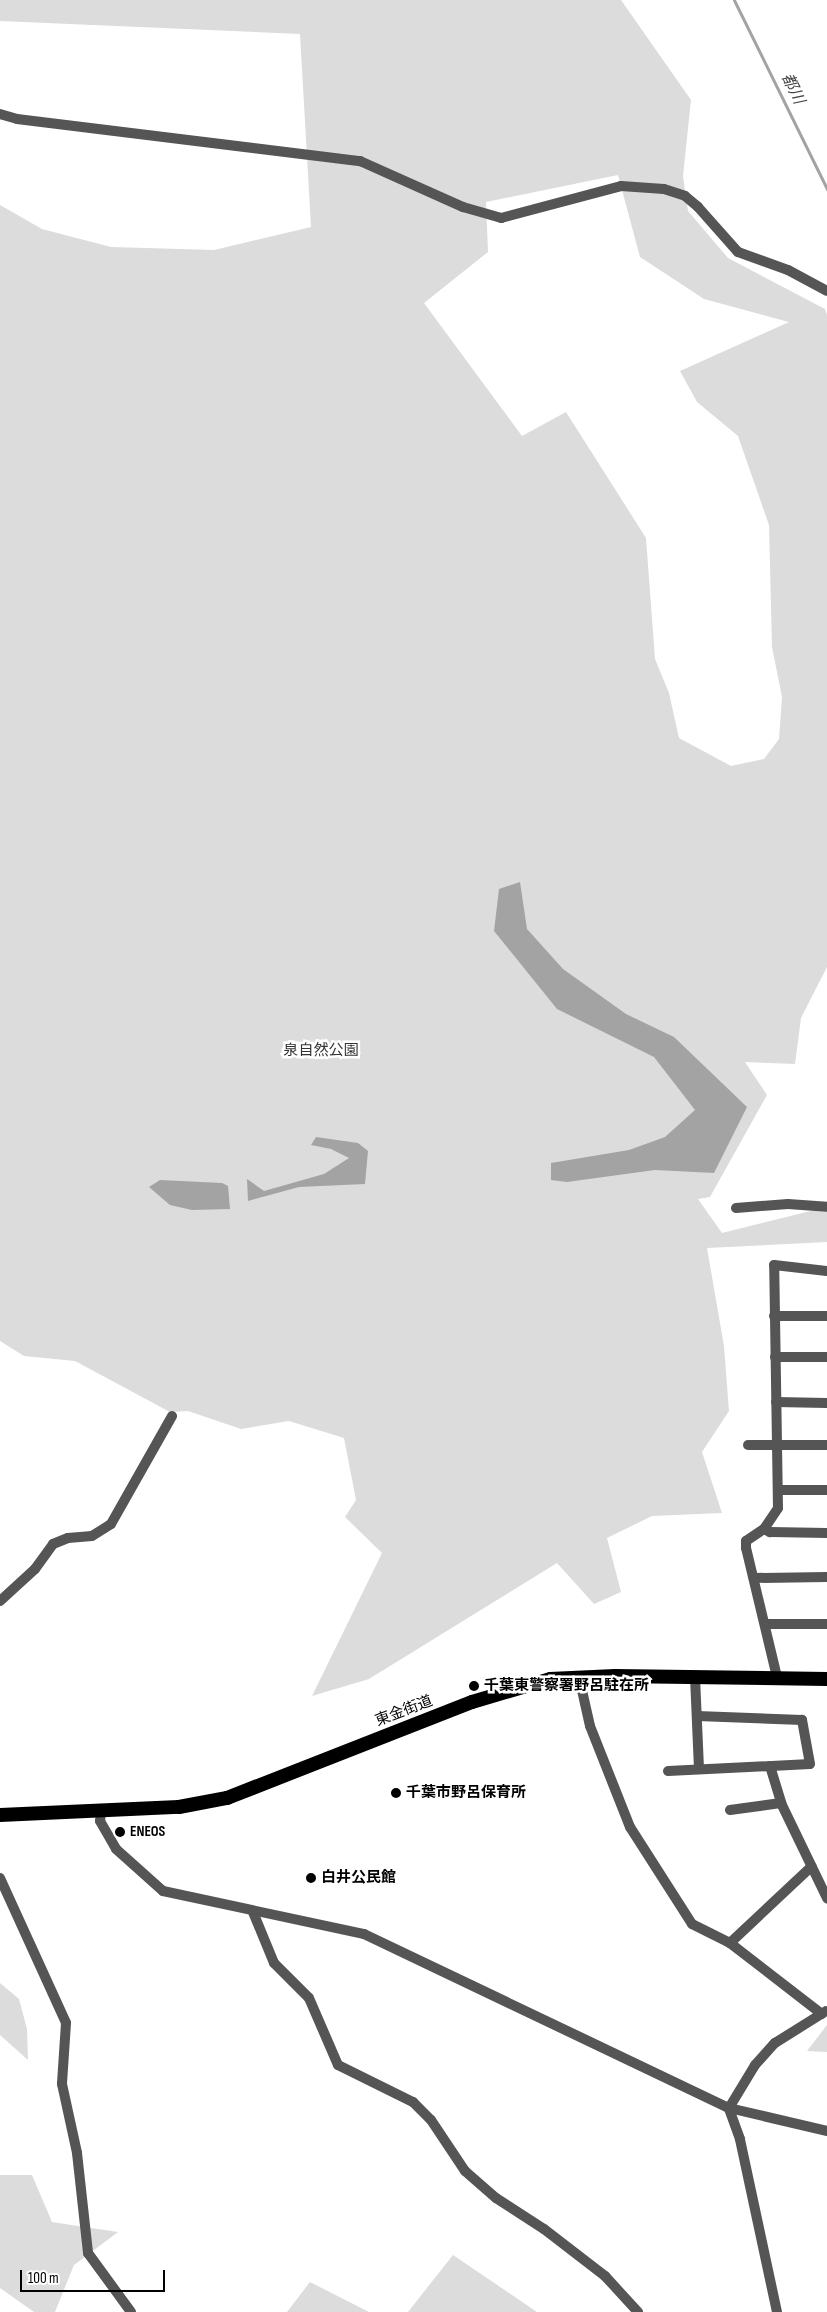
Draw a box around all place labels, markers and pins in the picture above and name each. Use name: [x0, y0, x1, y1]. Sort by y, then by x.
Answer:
place label: 千葉東警察署野呂駐在所: [484, 1677, 649, 1695]
marker: 千葉東警察署野呂駐在所: [468, 1680, 480, 1692]
place label: 千葉市野呂保育所: [406, 1784, 526, 1802]
marker: 千葉市野呂保育所: [390, 1787, 402, 1799]
place label: ENEOS: [130, 1823, 165, 1841]
marker: ENEOS: [114, 1826, 126, 1838]
place label: 白井公民館: [321, 1869, 396, 1887]
marker: 白井公民館: [305, 1872, 317, 1884]

